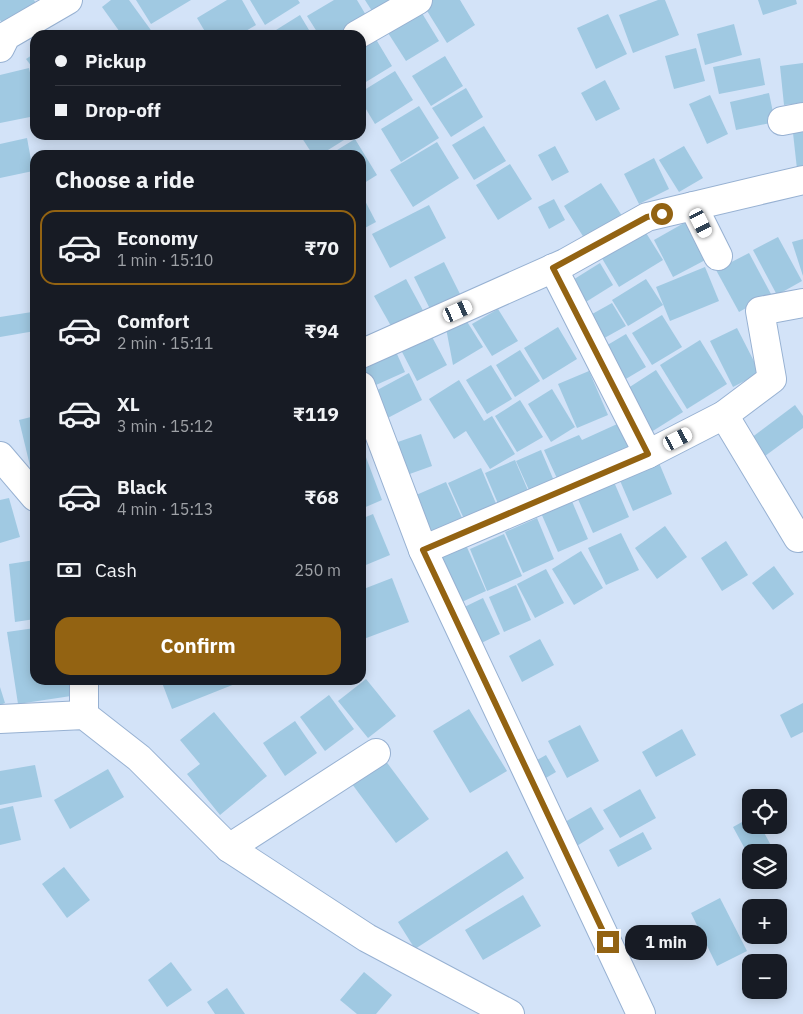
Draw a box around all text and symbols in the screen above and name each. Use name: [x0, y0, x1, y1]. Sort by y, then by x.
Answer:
text: Pickup: [85, 49, 146, 73]
text: Drop-off: [85, 98, 161, 122]
text: Choose a ride: [55, 165, 195, 194]
route start: [651, 203, 673, 225]
car: [687, 206, 714, 240]
icon: car: [57, 225, 102, 270]
text: Economy: [117, 226, 198, 250]
text: ₹70: [304, 236, 339, 260]
text: 1 min · 15:10: [117, 250, 213, 270]
car: [441, 298, 474, 324]
icon: car: [57, 308, 102, 353]
text: Comfort: [117, 309, 190, 333]
text: ₹94: [304, 319, 339, 343]
text: 2 min · 15:11: [117, 333, 213, 353]
icon: car: [57, 391, 102, 436]
text: XL: [117, 392, 140, 416]
text: ₹119: [293, 402, 339, 426]
text: 3 min · 15:12: [117, 416, 213, 436]
car: [661, 426, 694, 452]
icon: car: [57, 474, 102, 519]
text: Black: [117, 475, 167, 499]
text: ₹68: [304, 485, 339, 509]
text: 4 min · 15:13: [117, 499, 213, 519]
icon: cash: [55, 556, 83, 584]
text: Cash: [95, 558, 137, 582]
text: 250 m: [294, 560, 341, 580]
button: Confirm: [55, 617, 341, 675]
map controls: [742, 789, 787, 999]
button: locate: [742, 789, 787, 834]
button: layers: [742, 844, 787, 889]
button: +: [742, 899, 787, 944]
callout: 1 min: [626, 924, 708, 960]
route end: [597, 931, 619, 953]
text: 1 min: [645, 932, 687, 952]
button: −: [742, 954, 787, 999]

